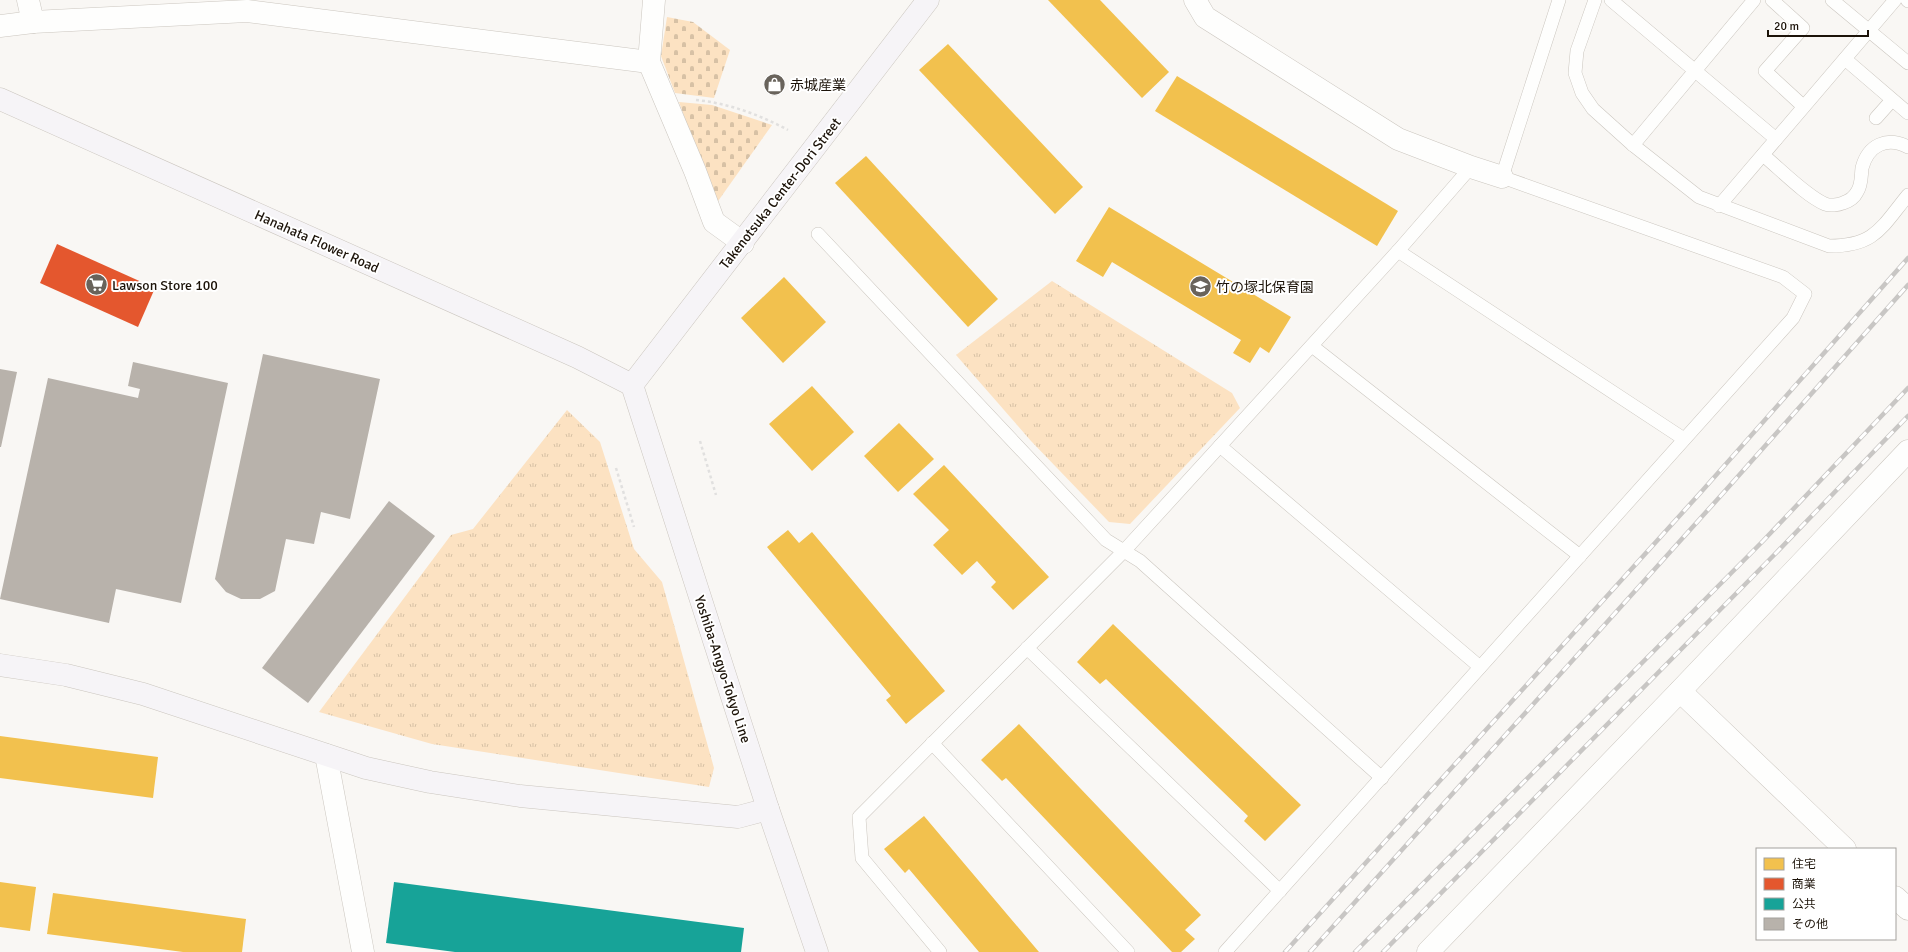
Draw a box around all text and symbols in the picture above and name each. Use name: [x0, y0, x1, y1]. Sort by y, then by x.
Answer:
scale bar: [1768, 12, 1868, 38]
text: 20 m: [1774, 19, 1799, 34]
shop icon: 赤城産業: [762, 72, 788, 98]
place label: 赤城産業: [790, 77, 846, 94]
street label: Takenotsuka Center-Dori Street: [716, 114, 845, 272]
street label: Hanahata Flower Road: [252, 206, 382, 277]
supermarket icon: Lawson Store 100: [84, 272, 110, 298]
school or university icon: 竹の塚北保育園: [1188, 274, 1214, 300]
place label: Lawson Store 100: [112, 277, 218, 294]
place label: 竹の塚北保育園: [1216, 279, 1314, 296]
street label: Yoshiba-Angyo-Tokyo Line: [691, 593, 754, 745]
legend: [1756, 848, 1896, 940]
text: 住宅: [1792, 857, 1816, 872]
text: 商業: [1792, 877, 1816, 892]
text: 公共: [1792, 897, 1816, 912]
text: その他: [1792, 917, 1828, 932]

